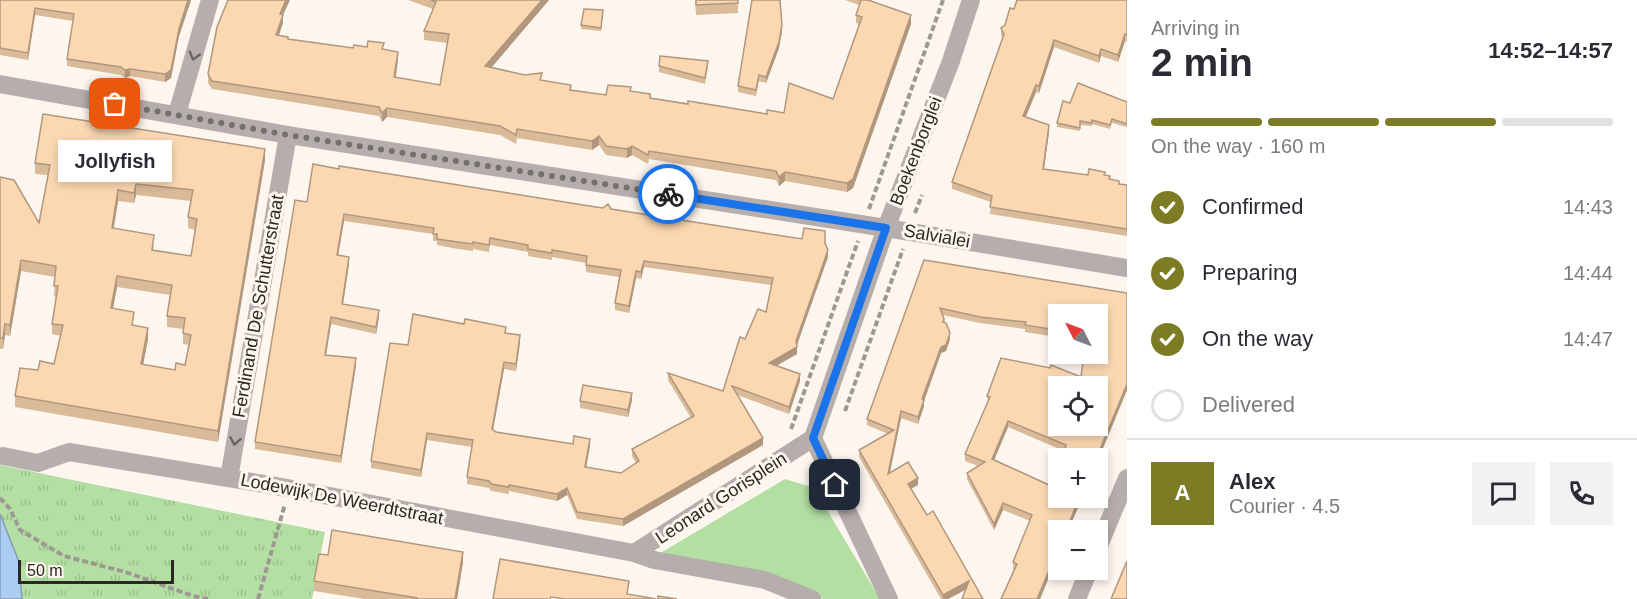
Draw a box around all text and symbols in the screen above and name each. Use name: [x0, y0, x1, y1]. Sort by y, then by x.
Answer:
text: Arriving in: [1151, 17, 1240, 39]
text: 14:52–14:57: [1488, 38, 1613, 63]
text: 2 min: [1151, 41, 1253, 84]
one-way arrow: [188, 51, 201, 61]
pin: [89, 78, 140, 129]
icon: bag: [98, 87, 131, 120]
street label: Boekenborglei: [886, 94, 946, 208]
text: On the way · 160 m: [1151, 135, 1326, 157]
callout: Jollyfish: [58, 140, 172, 182]
text: Jollyfish: [74, 150, 156, 172]
courier: [638, 164, 698, 224]
icon: bike: [652, 178, 685, 211]
icon: check: [1151, 191, 1184, 224]
street label: Ferdinand De Schutterstraat: [229, 193, 287, 419]
text: Confirmed: [1202, 194, 1303, 219]
text: 14:43: [1563, 196, 1613, 218]
street label: Salvialei: [902, 220, 972, 252]
icon: check: [1151, 257, 1184, 290]
text: Preparing: [1202, 260, 1297, 285]
text: 14:44: [1563, 262, 1613, 284]
north arrow: [1048, 304, 1108, 364]
map controls: [1048, 304, 1108, 580]
icon: check: [1151, 323, 1184, 356]
text: On the way: [1202, 326, 1313, 351]
text: 14:47: [1563, 328, 1613, 350]
button: locate: [1048, 376, 1108, 436]
text: Delivered: [1202, 392, 1295, 417]
one-way arrow: [230, 436, 242, 445]
street label: Leonard Gorisplein: [652, 448, 790, 548]
button: +: [1048, 448, 1108, 508]
pin: [809, 459, 860, 510]
button: chat: [1472, 462, 1535, 525]
button: phone: [1550, 462, 1613, 525]
icon: home: [818, 468, 851, 501]
text: Alex: [1229, 469, 1275, 494]
street label: Lodewijk De Weerdtstraat: [239, 470, 445, 528]
text: A: [1175, 480, 1190, 505]
text: Courier · 4.5: [1229, 495, 1340, 517]
button: −: [1048, 520, 1108, 580]
scale bar: [18, 557, 174, 584]
text: 50 m: [27, 562, 63, 579]

